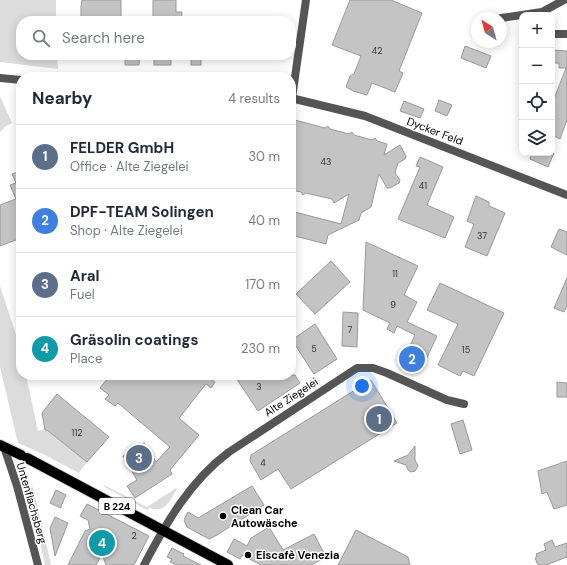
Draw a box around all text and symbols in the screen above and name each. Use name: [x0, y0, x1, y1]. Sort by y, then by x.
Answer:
north arrow: [471, 12, 507, 48]
map controls: [519, 12, 555, 156]
button: +: [519, 12, 555, 48]
search box: [16, 16, 296, 60]
icon: search: [30, 27, 52, 49]
text: Search here: [62, 28, 145, 48]
house number: 42: [372, 45, 382, 57]
button: −: [519, 48, 555, 84]
button: locate: [519, 84, 555, 120]
text: Nearby: [32, 87, 92, 109]
text: 4 results: [228, 90, 280, 107]
street label: Dycker Feld: [405, 114, 465, 148]
button: layers: [519, 120, 555, 156]
text: FELDER GmbH: [70, 138, 174, 158]
text: 1: [43, 148, 47, 165]
text: 30 m: [248, 148, 280, 165]
house number: 43: [321, 156, 331, 168]
text: Office · Alte Ziegelei: [70, 158, 189, 175]
house number: 41: [419, 180, 427, 192]
text: DPF-TEAM Solingen: [70, 202, 214, 222]
text: 2: [41, 212, 49, 229]
text: 40 m: [248, 212, 280, 229]
text: Shop · Alte Ziegelei: [70, 222, 183, 239]
house number: 37: [477, 230, 487, 242]
text: Aral: [70, 266, 100, 286]
house number: 11: [392, 268, 398, 280]
text: 3: [41, 276, 49, 293]
text: 170 m: [245, 276, 280, 293]
text: Fuel: [70, 286, 95, 303]
house number: 9: [390, 299, 396, 311]
house number: 7: [348, 324, 353, 336]
text: Gräsolin coatings: [70, 330, 198, 350]
text: 4: [41, 340, 49, 357]
text: 230 m: [241, 340, 280, 357]
house number: 5: [311, 343, 317, 355]
pin: 2: [399, 344, 425, 374]
house number: 15: [462, 344, 470, 356]
text: Place: [70, 350, 102, 367]
street label: Alte Ziegelei: [261, 374, 321, 420]
your location: [352, 376, 372, 396]
house number: 3: [256, 381, 262, 393]
pin: 1: [366, 404, 392, 434]
house number: 112: [72, 427, 82, 439]
pin: 3: [126, 443, 152, 473]
house number: 4: [260, 457, 266, 469]
street label: Untenflachsberg: [14, 461, 50, 545]
road number: B 224: [99, 498, 135, 514]
place label: Clean Car Autowäsche: [231, 503, 298, 530]
marker: Clean Car Autowäsche: [218, 511, 228, 521]
pin: 4: [89, 528, 115, 558]
house number: 2: [131, 530, 137, 542]
place label: Eiscafè Venezia: [256, 548, 339, 562]
marker: Eiscafè Venezia: [243, 550, 253, 560]

